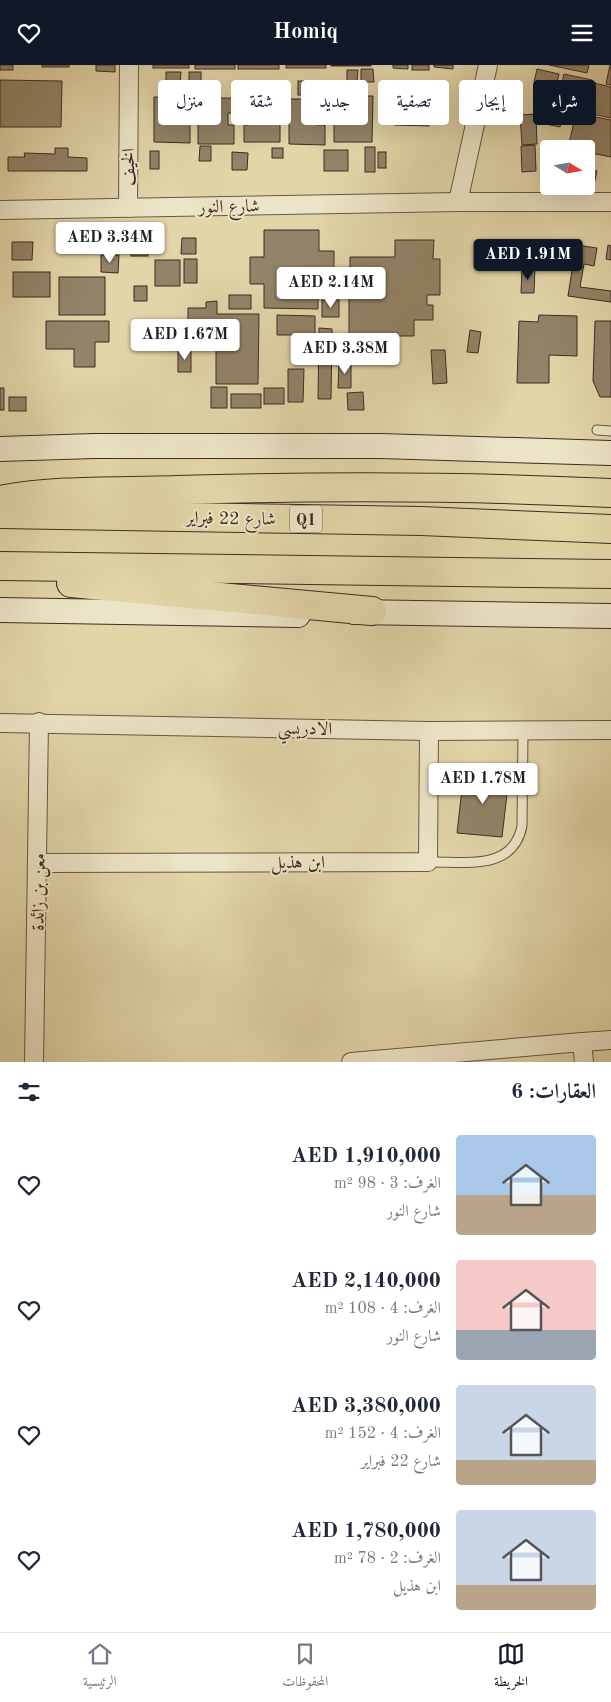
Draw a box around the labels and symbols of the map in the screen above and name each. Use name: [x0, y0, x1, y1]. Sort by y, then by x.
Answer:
north arrow: [540, 140, 595, 195]
street label: الخيف: [120, 148, 138, 186]
street label: شارع النور: [196, 197, 260, 222]
pin: AED 3.34M: [53, 221, 167, 264]
pin: AED 1.91M: [471, 239, 585, 281]
pin: AED 2.14M: [274, 267, 388, 309]
pin: AED 1.67M: [128, 319, 242, 361]
pin: AED 3.38M: [288, 333, 402, 375]
road number: Q1: [290, 505, 322, 533]
street label: شارع 22 فبراير: [184, 509, 276, 534]
street label: الادريسي: [277, 720, 333, 745]
pin: AED 1.78M: [426, 763, 540, 805]
street label: معن بن زائدة: [29, 853, 51, 931]
street label: ابن هذيل: [271, 854, 325, 875]

